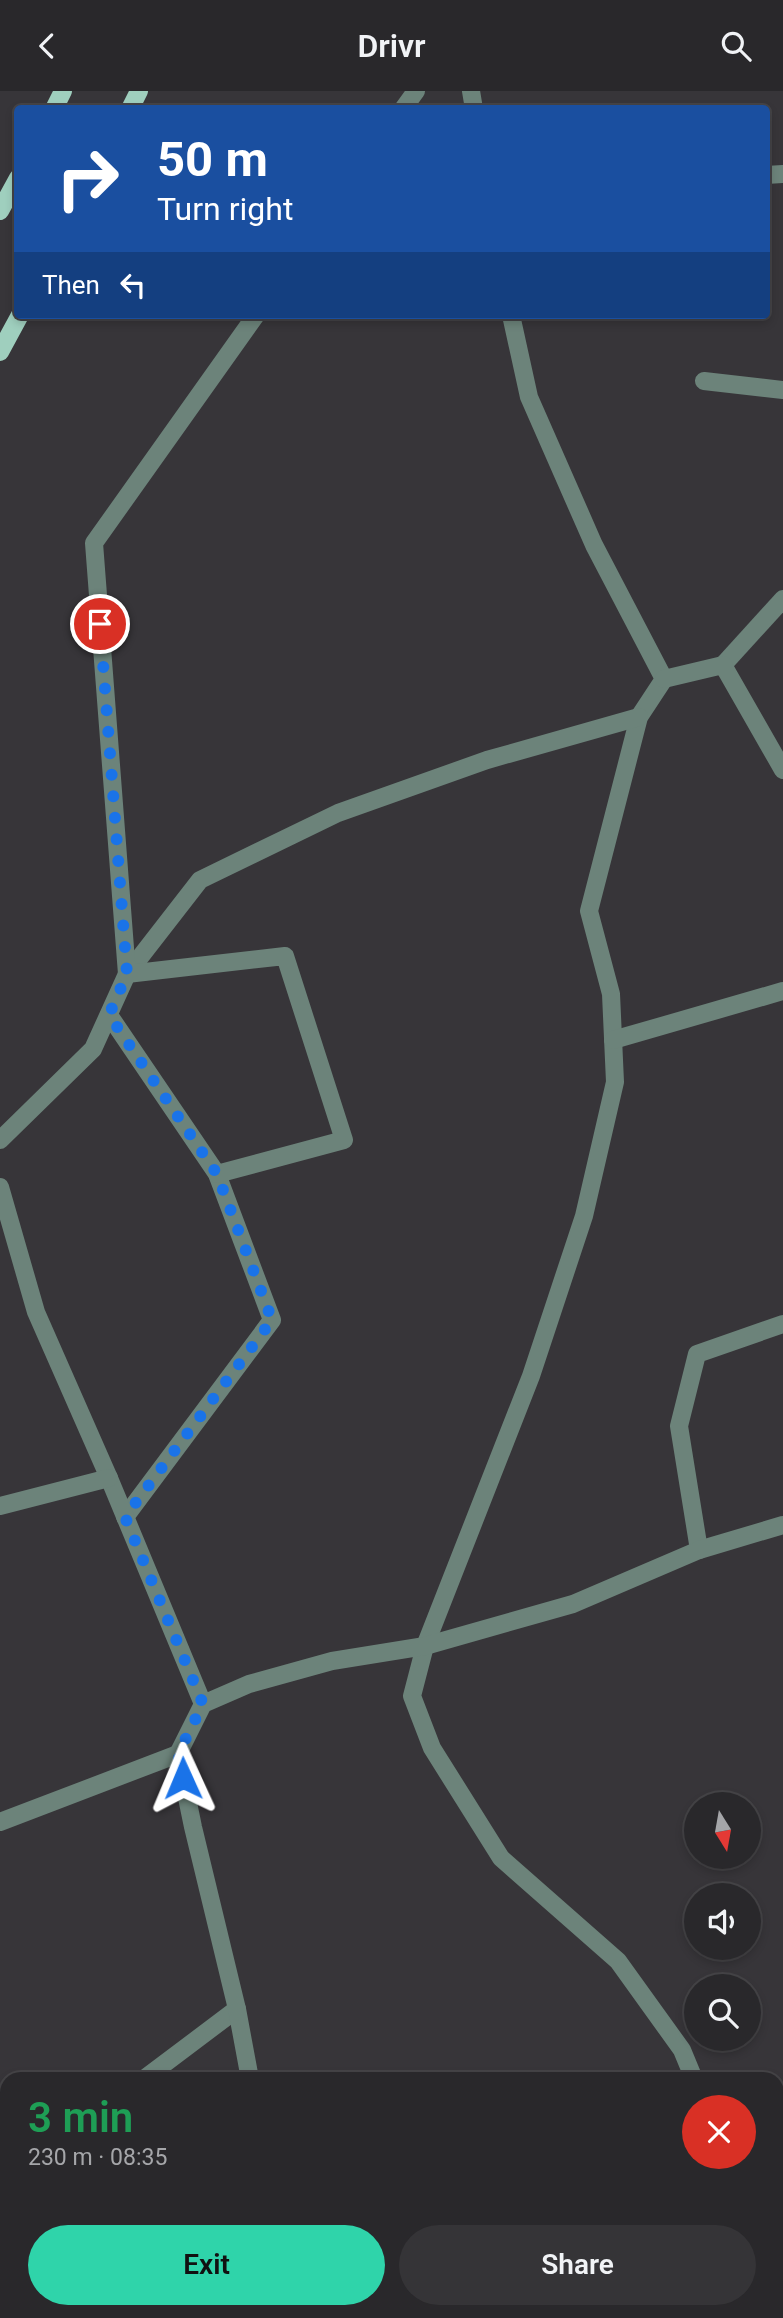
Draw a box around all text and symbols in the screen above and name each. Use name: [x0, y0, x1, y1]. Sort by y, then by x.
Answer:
icon: back: [28, 27, 66, 65]
text: Drivr: [357, 27, 426, 65]
icon: search: [717, 27, 755, 65]
text: 50 m: [157, 131, 268, 188]
icon: right: [42, 133, 133, 224]
text: Turn right: [157, 190, 293, 228]
icon: left: [114, 266, 152, 304]
text: Then: [42, 270, 100, 300]
pin: [70, 594, 130, 654]
icon: arrive: [81, 605, 119, 643]
position arrow: [146, 1741, 220, 1815]
north arrow: [684, 1792, 761, 1869]
map controls: [684, 1792, 761, 2051]
button: sound: [684, 1883, 761, 1960]
button: search: [684, 1974, 761, 2051]
text: 3 min: [28, 2093, 133, 2142]
button: close: [682, 2095, 756, 2169]
text: 230 m · 08:35: [28, 2144, 167, 2171]
button: Exit: [28, 2225, 385, 2305]
button: Share: [399, 2225, 756, 2305]

